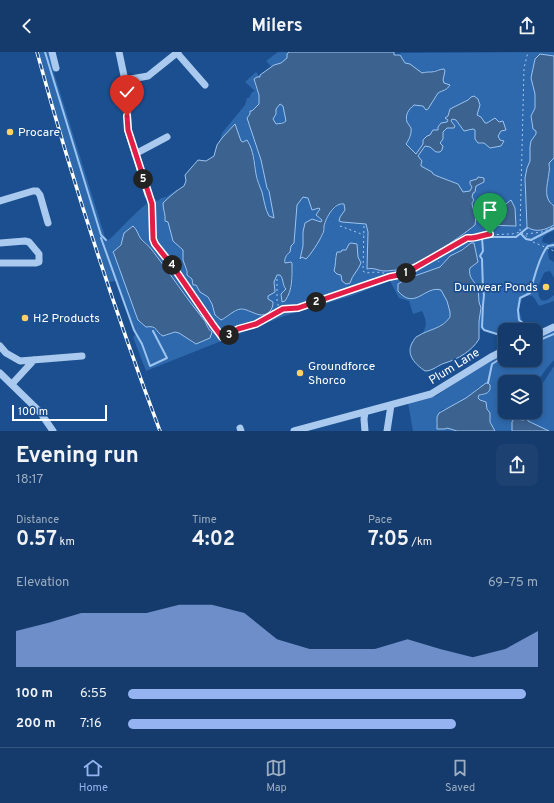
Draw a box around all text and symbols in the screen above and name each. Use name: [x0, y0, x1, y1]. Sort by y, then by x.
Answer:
icon: back: [16, 15, 38, 37]
text: Milers: [251, 15, 303, 38]
icon: share: [516, 15, 538, 37]
pin: [110, 75, 144, 116]
icon: check: [116, 81, 138, 103]
place label: Procare: [18, 125, 60, 141]
marker: Procare: [5, 127, 15, 137]
pin: 5: [133, 169, 153, 189]
text: 5: [140, 172, 146, 186]
pin: [473, 193, 507, 234]
icon: arrive: [479, 199, 501, 221]
pin: 4: [162, 255, 182, 275]
text: 4: [168, 258, 176, 272]
pin: 1: [396, 263, 416, 283]
text: 1: [404, 266, 408, 280]
place label: Dunwear Ponds: [454, 280, 538, 296]
marker: Dunwear Ponds: [541, 282, 551, 292]
pin: 2: [306, 292, 326, 312]
text: 2: [313, 295, 319, 309]
place label: H2 Products: [33, 311, 100, 327]
marker: H2 Products: [20, 313, 30, 323]
map controls: [498, 323, 542, 419]
button: locate: [498, 323, 542, 367]
pin: 3: [219, 325, 239, 345]
text: 3: [226, 328, 232, 342]
street label: Plum Lane: [426, 345, 483, 389]
place label: Groundforce Shorco: [308, 359, 375, 389]
marker: Groundforce Shorco: [295, 368, 305, 378]
button: layers: [498, 375, 542, 419]
scale bar: [12, 403, 107, 422]
text: 100 m: [18, 405, 48, 419]
text: Evening run: [16, 443, 139, 470]
button: share: [496, 444, 538, 486]
text: 18:17: [16, 472, 43, 488]
text: Distance: [16, 513, 59, 527]
text: Time: [192, 513, 217, 527]
text: Pace: [368, 513, 392, 527]
text: 0.57: [16, 527, 57, 553]
text: 4:02: [192, 527, 235, 553]
text: 7:05: [368, 527, 409, 553]
text: km: [57, 535, 75, 549]
text: /km: [409, 535, 432, 549]
text: Elevation: [16, 575, 69, 591]
text: 69–75 m: [488, 575, 538, 591]
text: 100 m: [16, 686, 53, 702]
text: 6:55: [80, 686, 107, 702]
text: 200 m: [16, 716, 56, 732]
text: 7:16: [80, 716, 102, 732]
tab: Home: [79, 757, 108, 795]
tab: Map: [265, 757, 287, 795]
tab: Saved: [445, 757, 475, 795]

